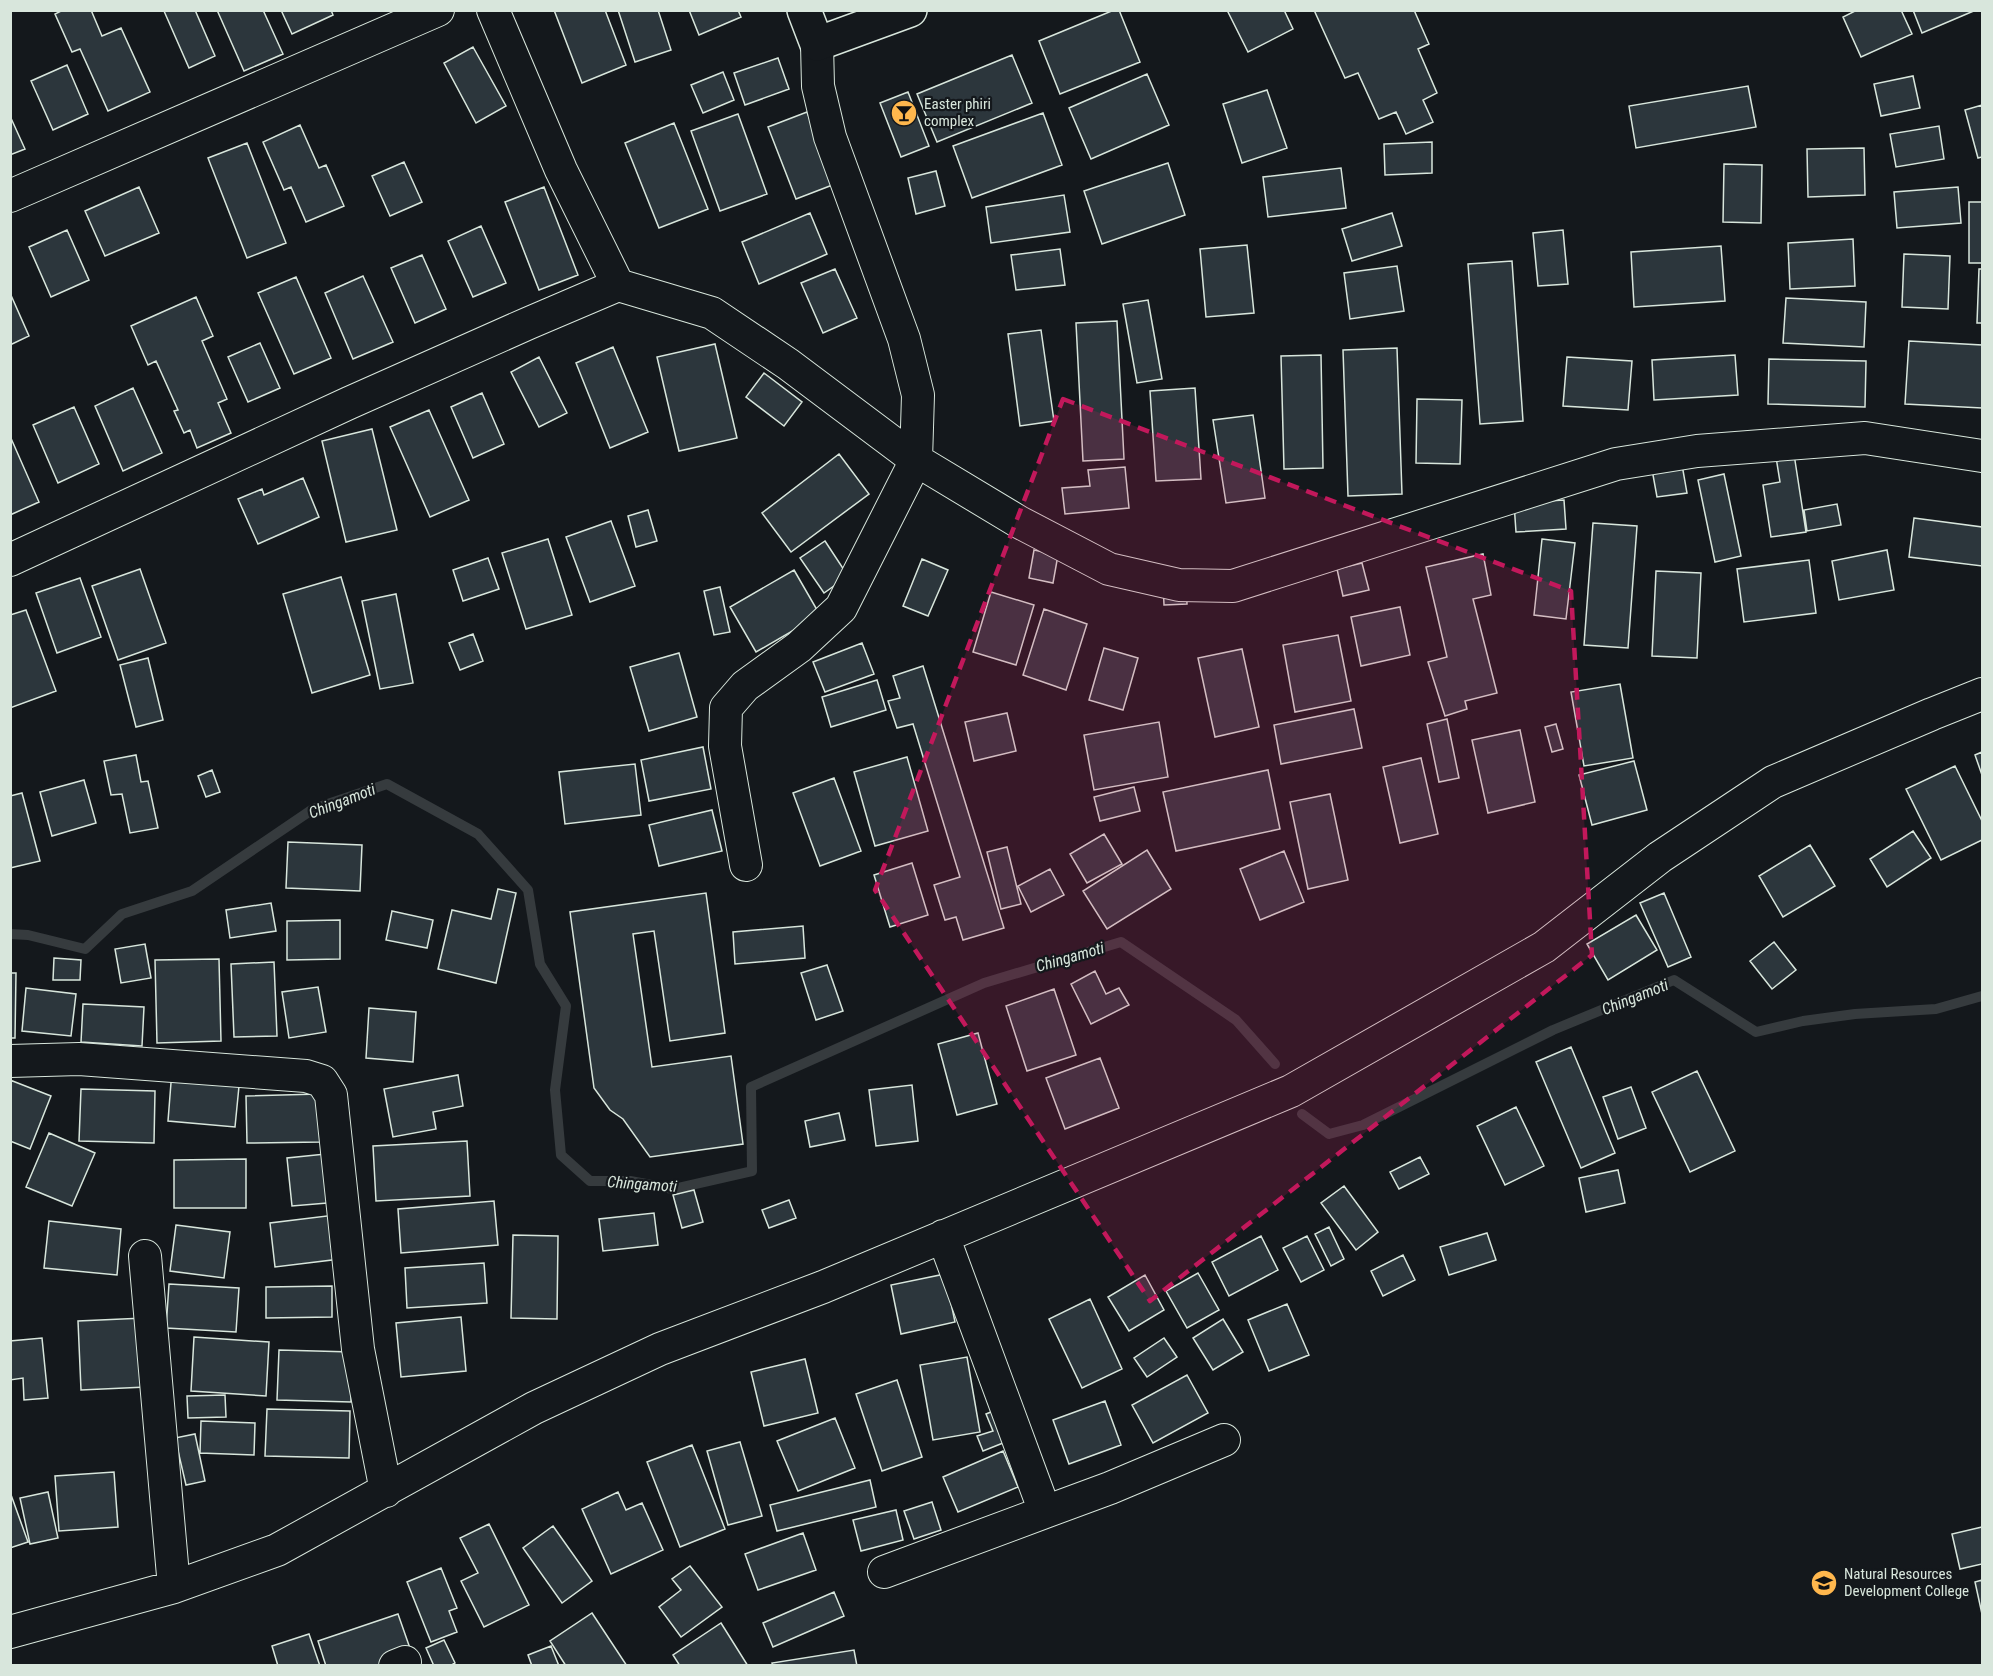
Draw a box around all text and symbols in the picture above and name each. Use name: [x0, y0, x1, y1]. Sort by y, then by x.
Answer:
place label: Easter phiri complex: [924, 95, 991, 130]
bar icon: Easter phiri complex: [889, 98, 919, 128]
water label: Chingamoti: [306, 779, 379, 822]
water label: Chingamoti: [1034, 938, 1107, 976]
water label: Chingamoti: [1599, 975, 1671, 1019]
water label: Chingamoti: [606, 1172, 678, 1196]
place label: Natural Resources Development College: [1844, 1565, 1969, 1600]
school or university icon: Natural Resources Development College: [1809, 1568, 1839, 1598]

